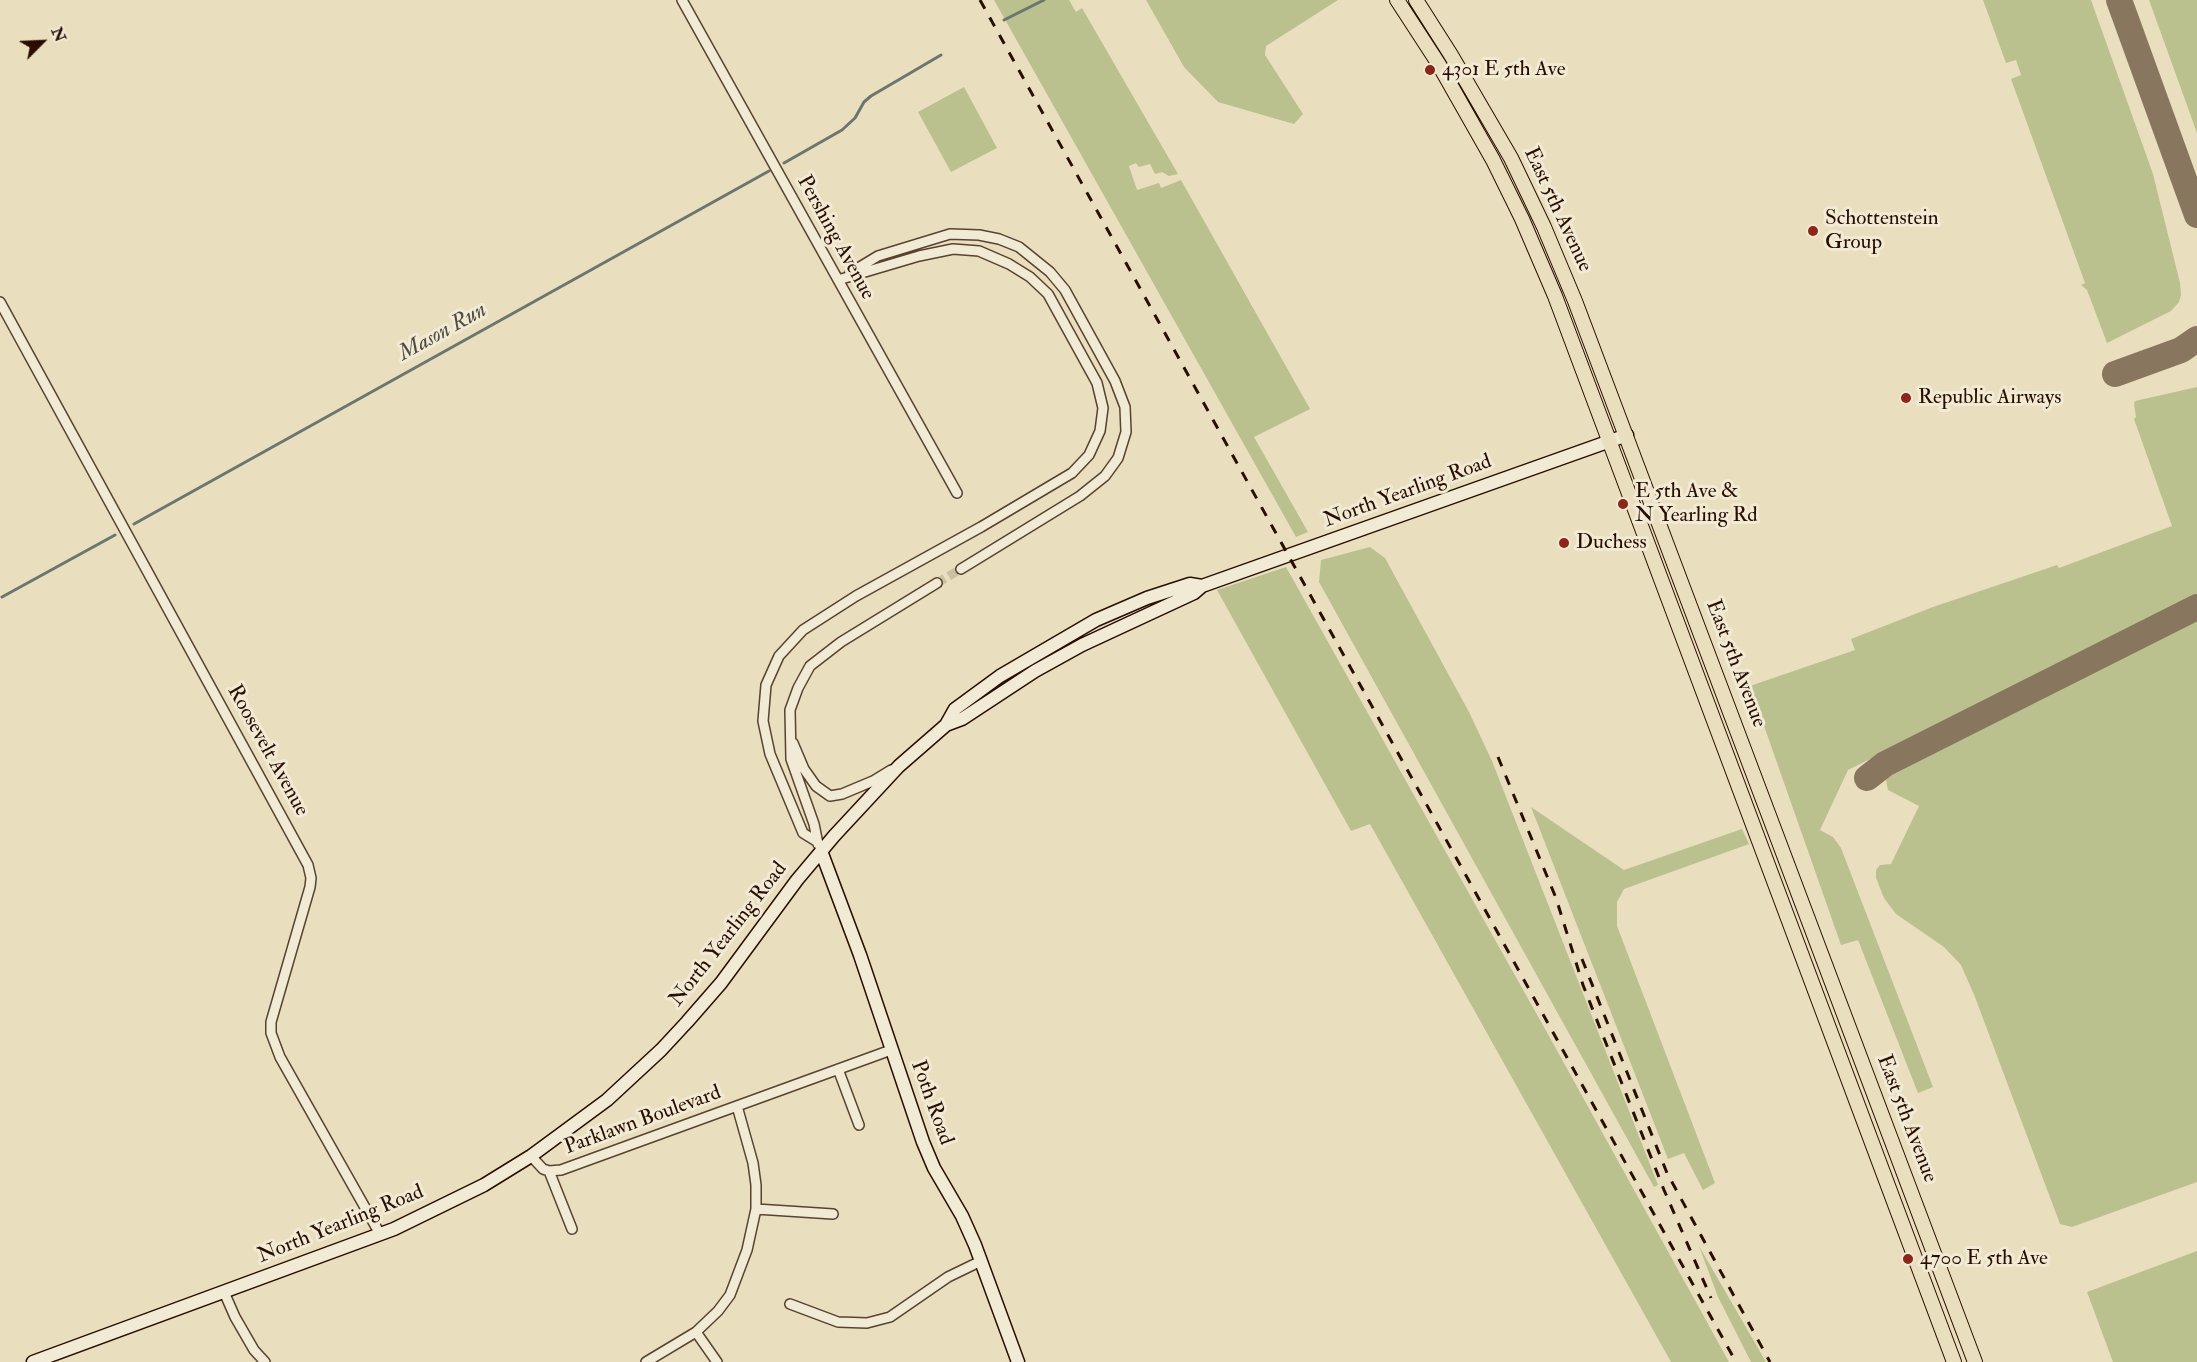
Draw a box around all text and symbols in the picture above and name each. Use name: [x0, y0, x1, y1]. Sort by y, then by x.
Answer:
north arrow: [12, 12, 72, 72]
text: N: [46, 24, 70, 45]
place label: 4301 E 5th Ave: [1442, 57, 1565, 83]
marker: 4301 E 5th Ave: [1423, 63, 1437, 77]
street label: East 5th Avenue: [1517, 144, 1597, 276]
street label: Pershing Avenue: [790, 171, 880, 305]
place label: Schottenstein Group: [1825, 206, 1939, 256]
marker: Schottenstein Group: [1806, 224, 1820, 238]
water label: Mason Run: [394, 298, 492, 368]
place label: Republic Airways: [1918, 385, 2061, 411]
marker: Republic Airways: [1899, 391, 1913, 405]
street label: North Yearling Road: [1321, 450, 1495, 534]
place label: E 5th Ave & N Yearling Rd: [1635, 479, 1758, 529]
marker: E 5th Ave & N Yearling Rd: [1616, 497, 1630, 511]
place label: Duchess: [1576, 530, 1647, 556]
marker: Duchess: [1557, 536, 1571, 550]
street label: East 5th Avenue: [1699, 597, 1771, 731]
street label: Roosevelt Avenue: [221, 681, 313, 821]
street label: North Yearling Road: [665, 858, 793, 1012]
street label: East 5th Avenue: [1870, 1052, 1942, 1186]
street label: Poth Road: [904, 1057, 958, 1149]
street label: Parklawn Boulevard: [561, 1081, 725, 1161]
street label: North Yearling Road: [254, 1180, 428, 1270]
place label: 4700 E 5th Ave: [1920, 1246, 2048, 1272]
marker: 4700 E 5th Ave: [1901, 1252, 1915, 1266]

